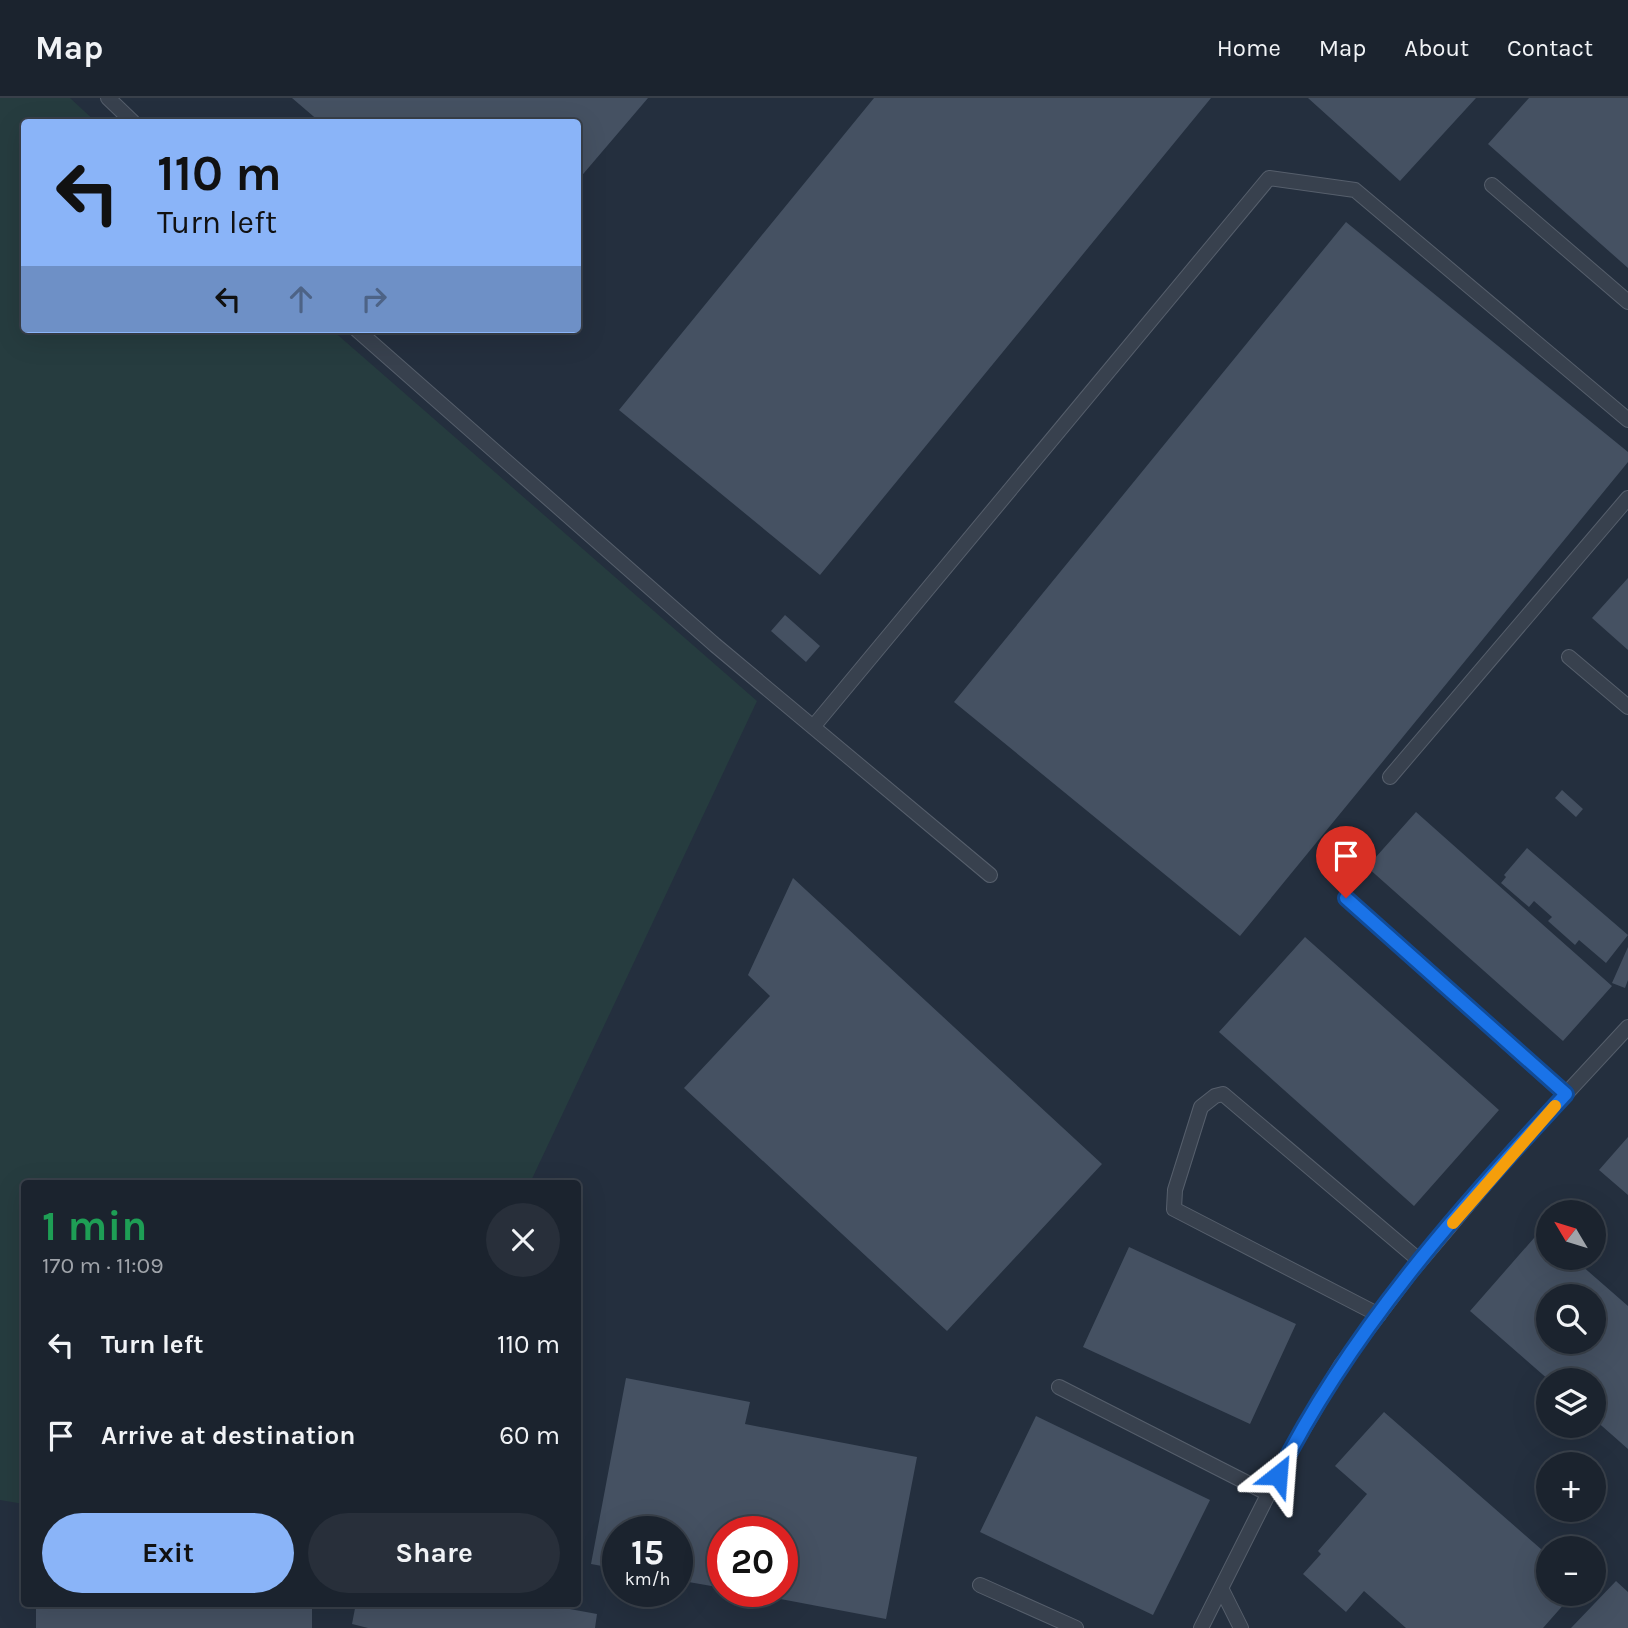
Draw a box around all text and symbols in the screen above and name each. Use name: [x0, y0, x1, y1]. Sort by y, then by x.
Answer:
text: Map: [35, 29, 103, 67]
text: Home: [1217, 34, 1281, 62]
text: Map: [1319, 34, 1366, 62]
text: About: [1404, 34, 1469, 62]
text: Contact: [1507, 34, 1593, 62]
text: 110 m: [157, 145, 282, 202]
icon: left: [42, 147, 133, 238]
text: Turn left: [157, 204, 277, 241]
icon: left: [209, 280, 247, 318]
icon: ahead: [282, 280, 320, 318]
icon: right: [355, 280, 393, 318]
pin: [1316, 826, 1376, 898]
icon: arrive: [1327, 837, 1365, 875]
north arrow: [1536, 1200, 1606, 1270]
map controls: [1536, 1200, 1606, 1606]
text: 1 min: [42, 1201, 147, 1251]
button: close: [486, 1203, 560, 1277]
text: 170 m · 11:09: [42, 1252, 164, 1279]
button: search: [1536, 1284, 1606, 1354]
icon: left: [42, 1326, 80, 1364]
text: Turn left: [101, 1329, 203, 1360]
text: 110 m: [497, 1329, 560, 1360]
button: layers: [1536, 1368, 1606, 1438]
icon: arrive: [42, 1417, 80, 1455]
text: Arrive at destination: [101, 1420, 355, 1451]
text: 60 m: [499, 1420, 560, 1451]
position arrow: [1241, 1438, 1315, 1512]
button: +: [1536, 1452, 1606, 1522]
button: Exit: [42, 1513, 294, 1593]
button: Share: [308, 1513, 560, 1593]
speed limit sign: 20: [707, 1516, 798, 1607]
text: 15: [631, 1532, 664, 1573]
button: −: [1536, 1536, 1606, 1606]
text: km/h: [625, 1568, 670, 1590]

